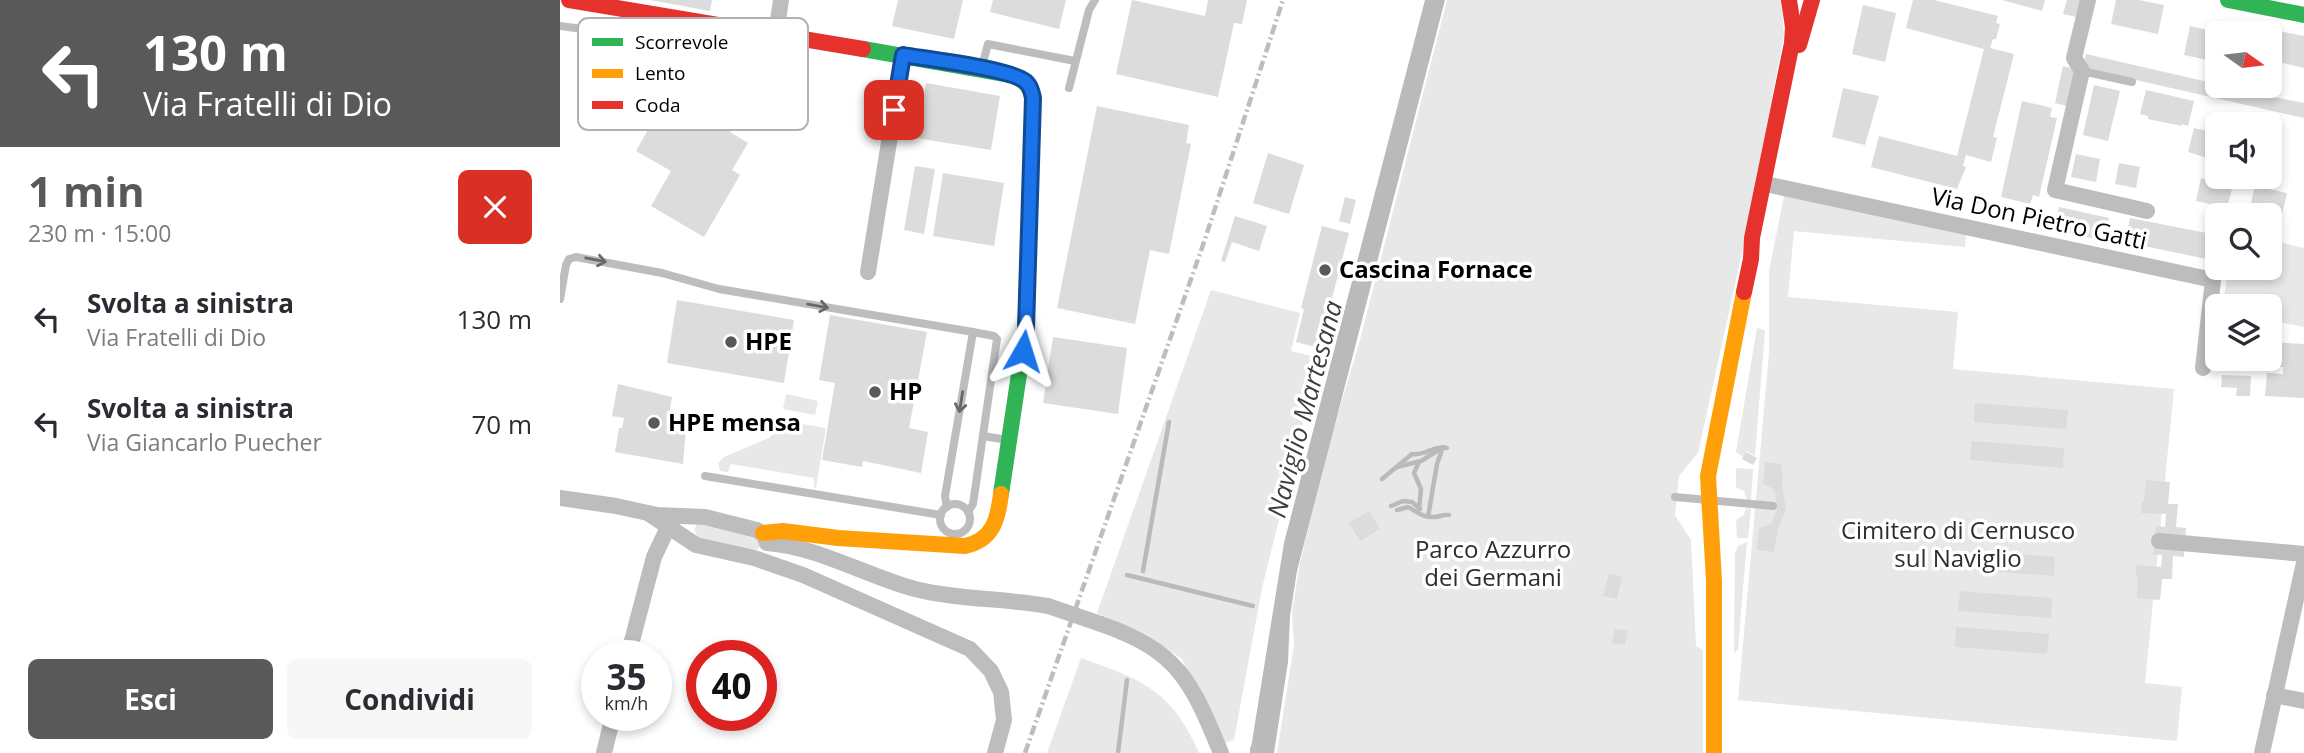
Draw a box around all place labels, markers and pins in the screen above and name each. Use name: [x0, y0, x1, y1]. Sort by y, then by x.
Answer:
pin: [864, 80, 924, 140]
place label: Cascina Fornace: [1339, 252, 1533, 285]
marker: Cascina Fornace: [1317, 262, 1333, 278]
place label: HPE: [745, 324, 792, 357]
marker: HPE: [723, 334, 739, 350]
place label: HP: [889, 374, 922, 407]
marker: HP: [867, 384, 883, 400]
place label: HPE mensa: [668, 405, 801, 438]
marker: HPE mensa: [646, 415, 662, 431]

